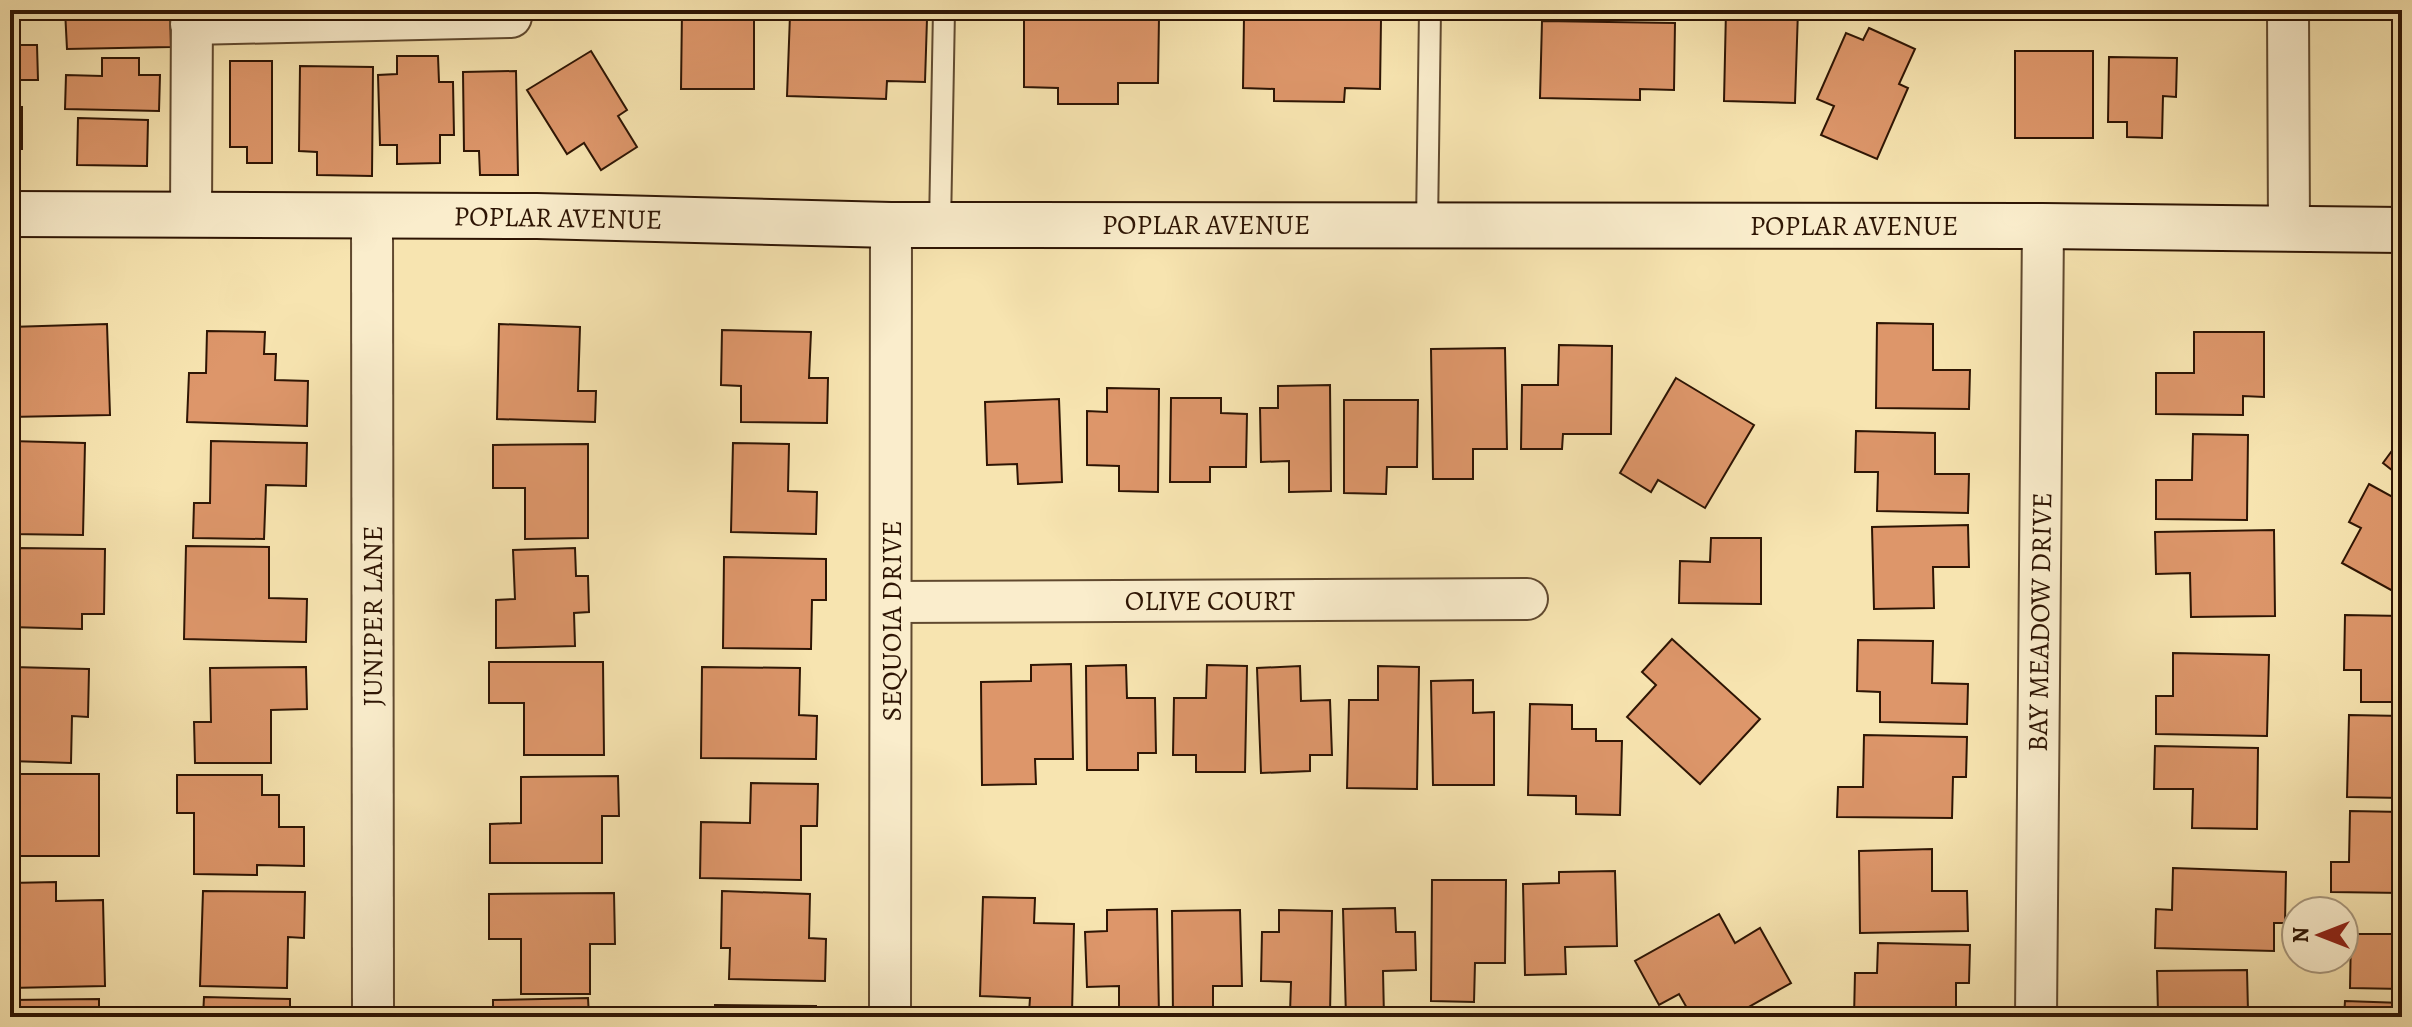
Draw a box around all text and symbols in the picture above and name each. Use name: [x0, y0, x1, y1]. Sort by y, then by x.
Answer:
street label: POPLAR AVENUE: [453, 197, 663, 239]
street label: POPLAR AVENUE: [1102, 206, 1310, 244]
street label: POPLAR AVENUE: [1750, 207, 1958, 245]
street label: BAY MEADOW DRIVE: [2019, 492, 2061, 752]
street label: SEQUOIA DRIVE: [873, 520, 911, 722]
street label: JUNIPER LANE: [354, 525, 392, 707]
street label: OLIVE COURT: [1125, 582, 1295, 620]
north arrow: [2280, 895, 2360, 975]
text: N: [2286, 927, 2316, 943]

